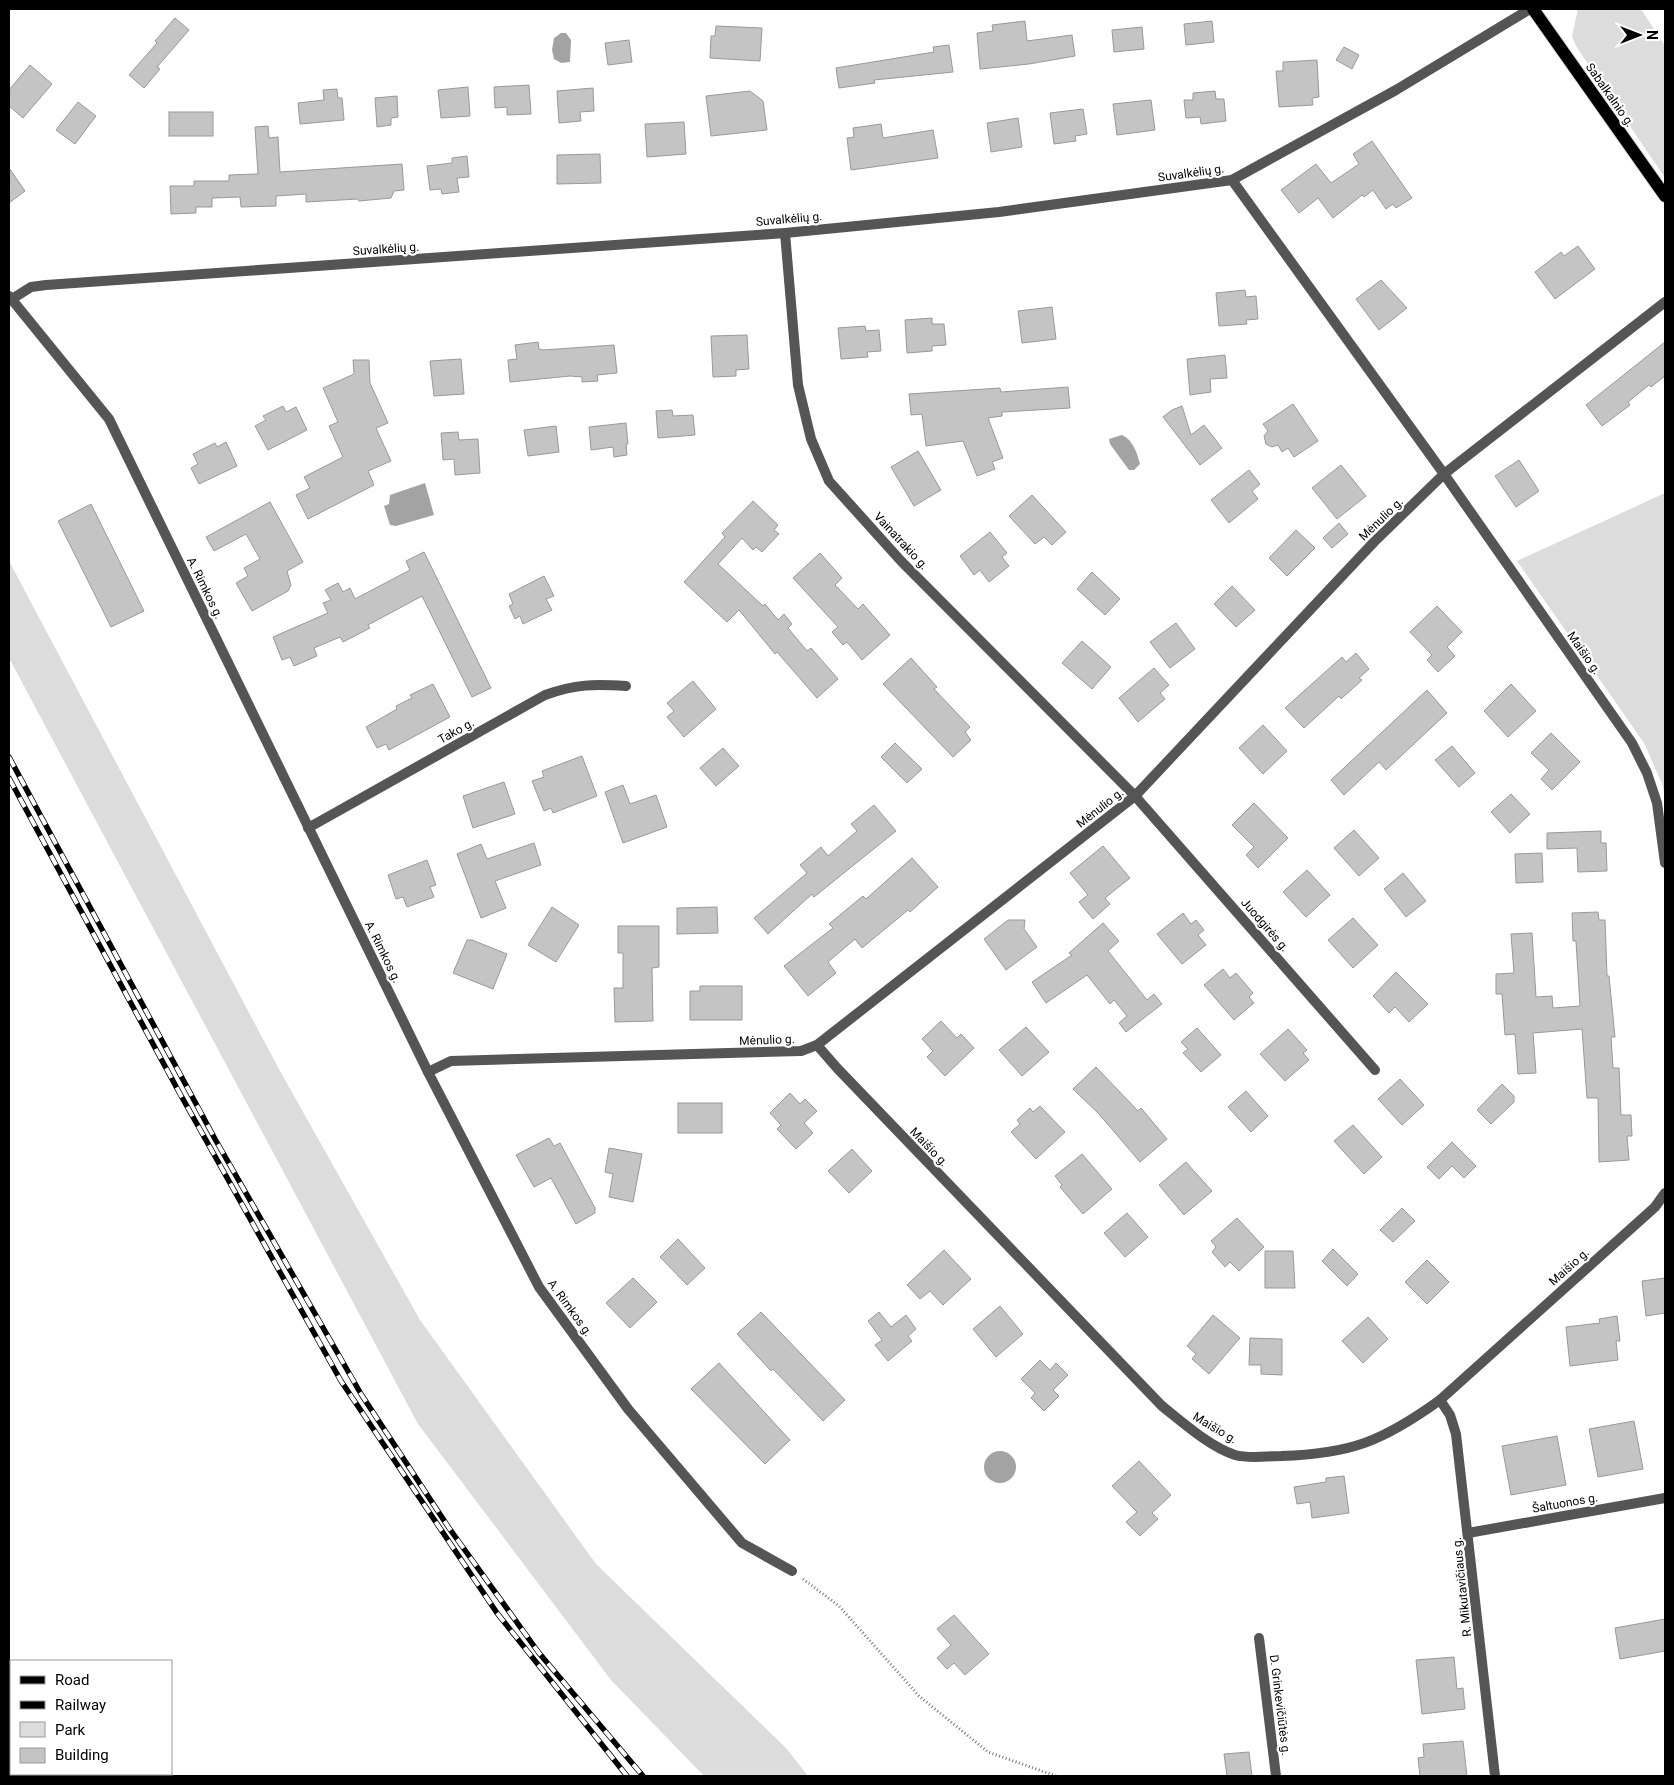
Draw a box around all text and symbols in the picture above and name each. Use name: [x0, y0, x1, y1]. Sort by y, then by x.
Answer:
north arrow: [1614, 10, 1664, 60]
text: N: [1644, 30, 1660, 40]
street label: Sabalkalnio g.: [1583, 60, 1637, 130]
street label: Suvalkėlių g.: [1157, 161, 1225, 185]
street label: Suvalkėlių g.: [755, 209, 823, 229]
street label: Suvalkėlių g.: [352, 240, 420, 258]
street label: Mėnulio g.: [1356, 495, 1406, 543]
street label: Vainatrakio g.: [871, 510, 931, 572]
street label: A. Rimkos g.: [184, 555, 226, 621]
street label: Maišio g.: [1564, 629, 1604, 677]
street label: Tako g.: [436, 715, 476, 747]
street label: Mėnulio g.: [1074, 785, 1126, 831]
street label: Juodgirės g.: [1238, 896, 1292, 954]
street label: A. Rimkos g.: [362, 919, 404, 985]
street label: Mėnulio g.: [739, 1032, 795, 1048]
street label: Maišio g.: [907, 1125, 951, 1169]
street label: Maišio g.: [1546, 1245, 1592, 1289]
street label: A. Rimkos g.: [545, 1277, 595, 1339]
street label: Maišio g.: [1190, 1409, 1240, 1447]
street label: Šaltuonos g.: [1531, 1489, 1599, 1516]
street label: R. Mikutavičiaus g.: [1450, 1536, 1474, 1638]
street label: D. Grinkevičiūtės g.: [1267, 1654, 1293, 1756]
legend: [10, 1660, 172, 1775]
text: Road: [55, 1671, 89, 1689]
text: Railway: [55, 1696, 106, 1714]
text: Park: [55, 1721, 86, 1739]
text: Building: [55, 1746, 109, 1764]

